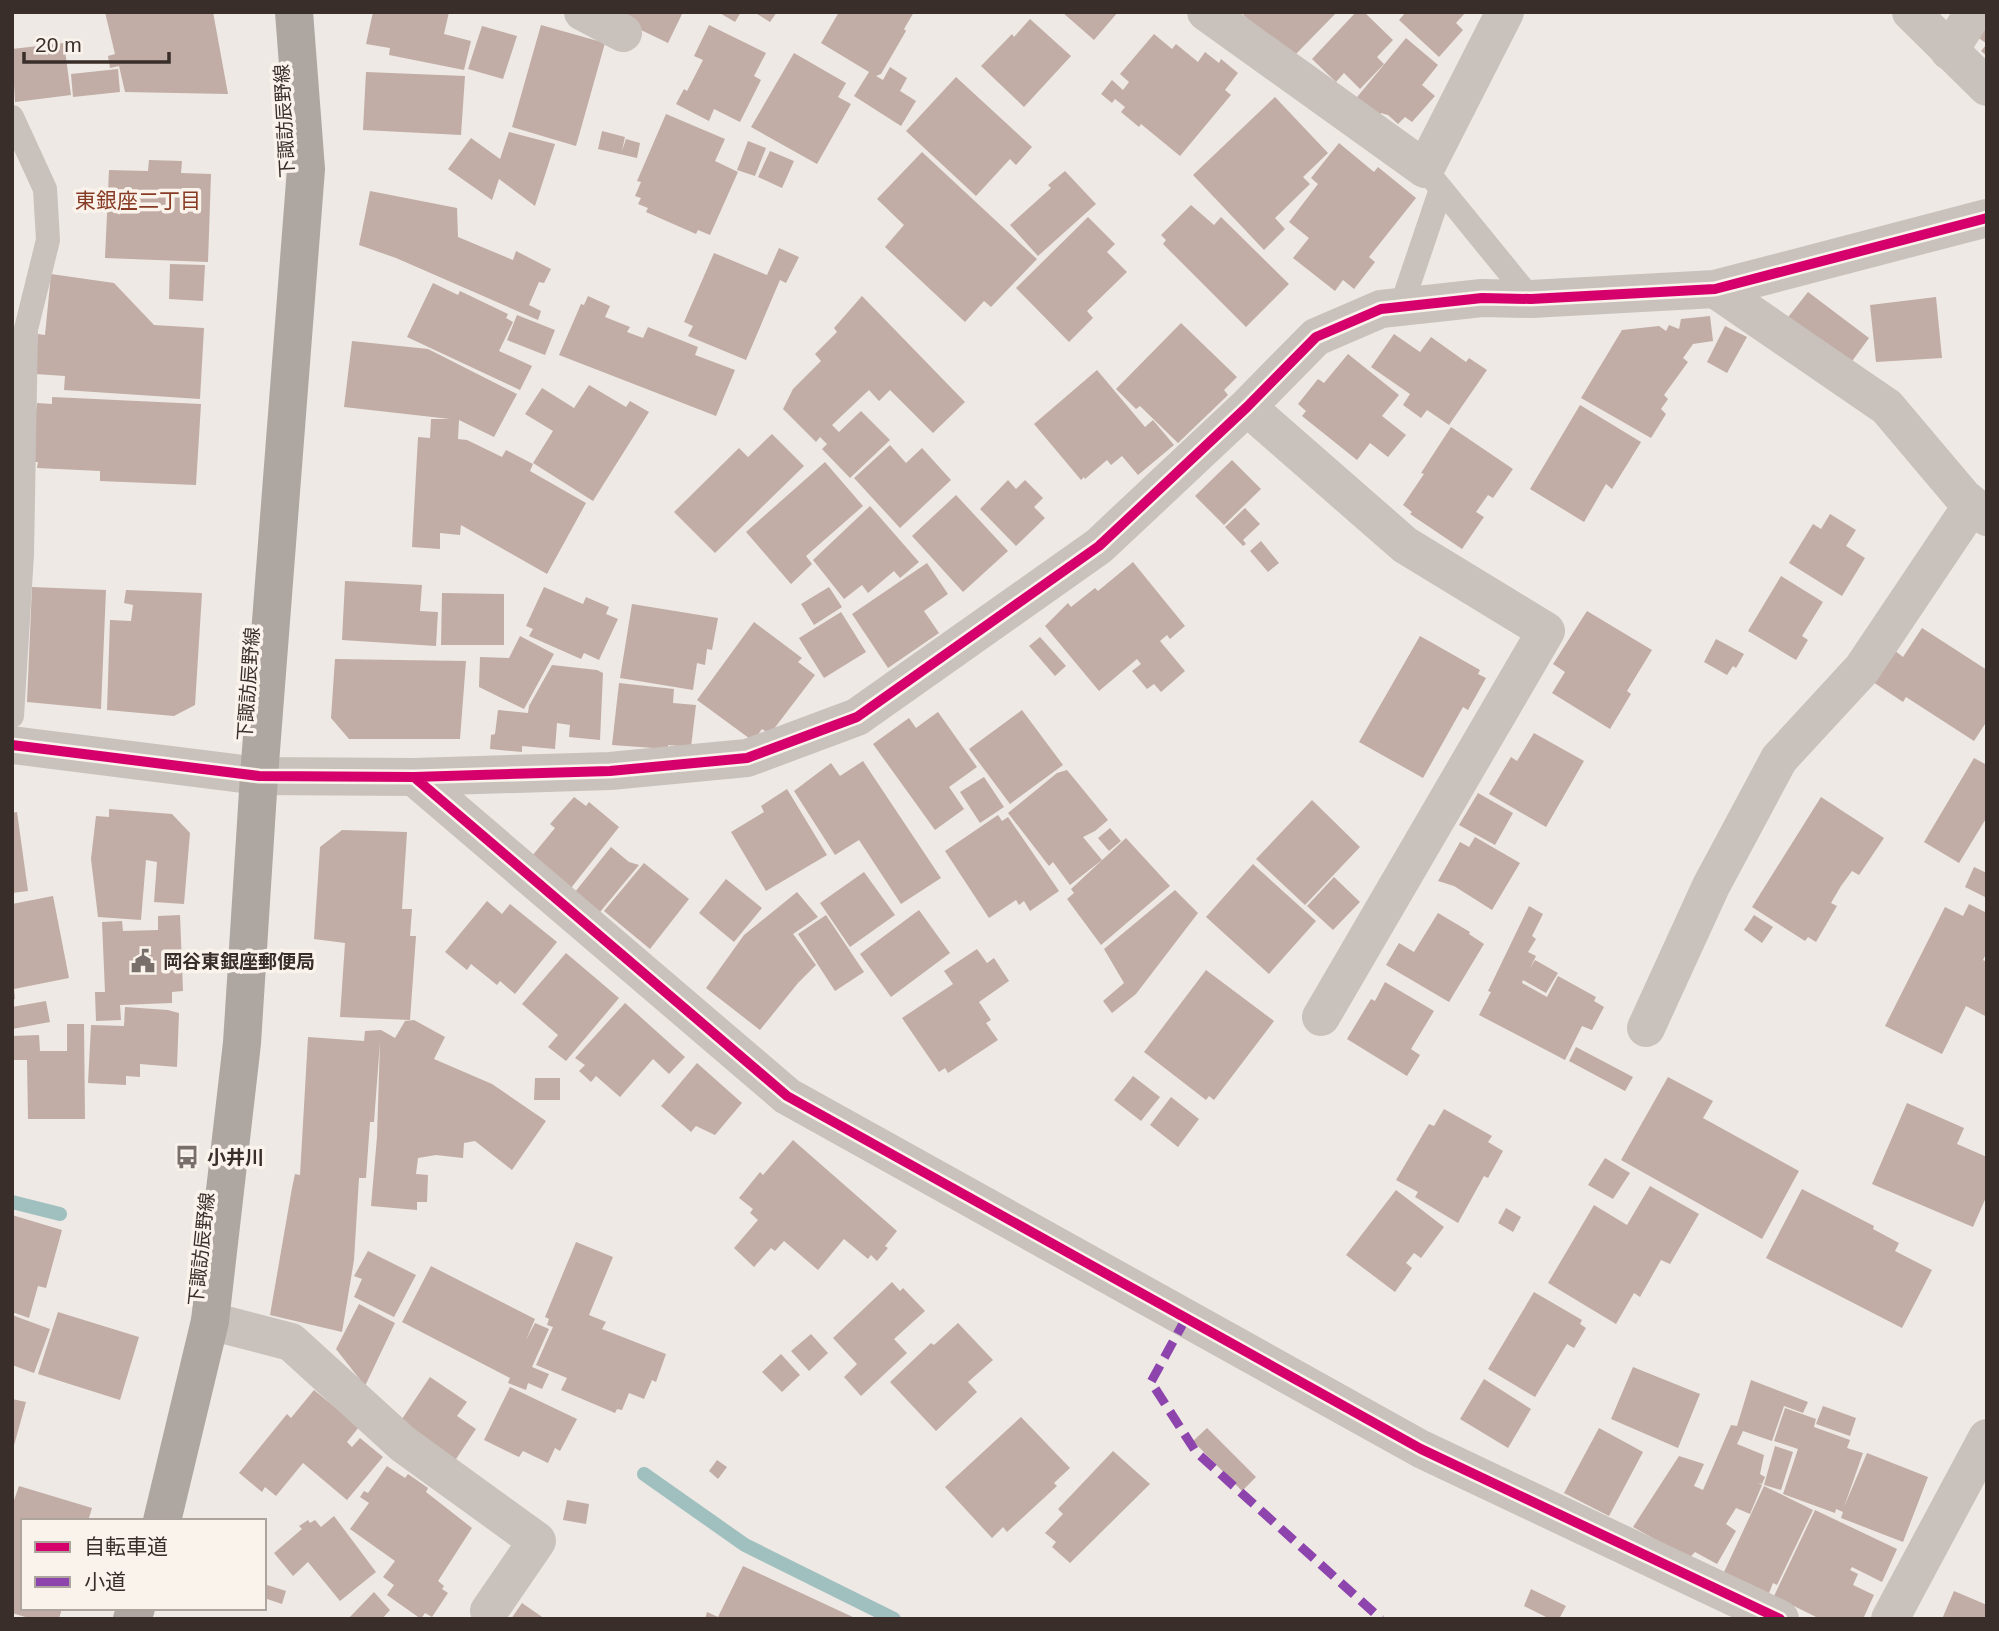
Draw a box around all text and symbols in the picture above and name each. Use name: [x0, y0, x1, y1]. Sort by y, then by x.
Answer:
scale bar: [24, 21, 170, 65]
text: 20 m: [35, 33, 82, 56]
street label: 下諏訪辰野線: [271, 63, 298, 178]
district label: 東銀座二丁目: [75, 189, 201, 212]
street label: 下諏訪辰野線: [234, 626, 263, 742]
public building icon: 岡谷東銀座郵便局: [129, 947, 157, 975]
place label: 岡谷東銀座郵便局: [163, 951, 315, 972]
bus stop icon: 小井川: [173, 1143, 201, 1171]
place label: 小井川: [207, 1147, 264, 1168]
street label: 下諏訪辰野線: [185, 1191, 218, 1307]
legend: [21, 1519, 266, 1610]
text: 自転車道: [84, 1535, 168, 1558]
text: 小道: [84, 1570, 126, 1593]

